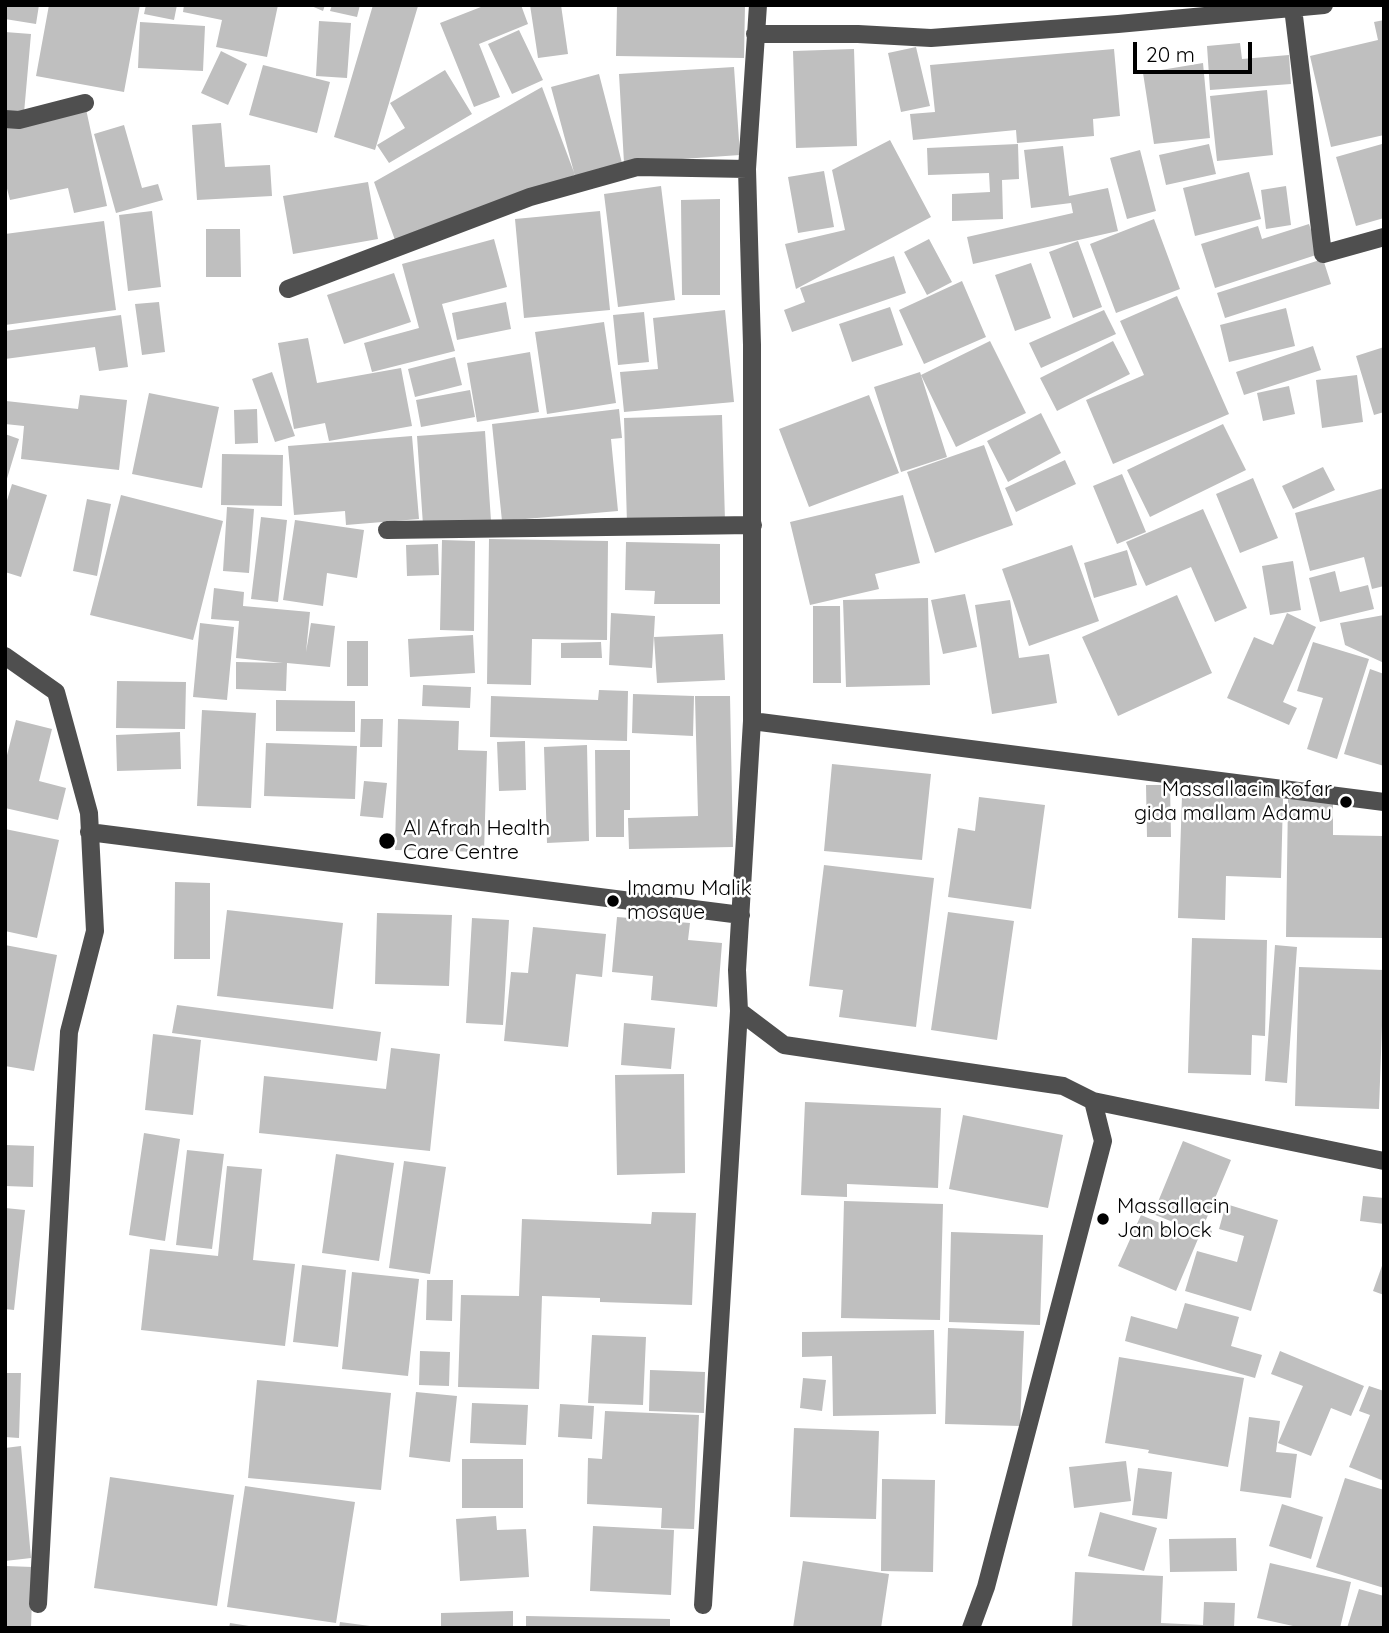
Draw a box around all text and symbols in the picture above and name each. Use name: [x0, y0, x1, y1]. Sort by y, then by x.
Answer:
scale bar: [1137, 28, 1256, 72]
text: 20 m: [1146, 41, 1195, 67]
place label: Massallacin kofar gida mallam Adamu: [1134, 777, 1332, 827]
marker: Massallacin kofar gida mallam Adamu: [1338, 794, 1354, 810]
place label: Al Afrah Health Care Centre: [403, 816, 550, 866]
marker: Al Afrah Health Care Centre: [377, 831, 397, 851]
place label: Imamu Malik mosque: [627, 876, 752, 926]
marker: Imamu Malik mosque: [605, 893, 621, 909]
place label: Massallacin Jan block: [1117, 1194, 1230, 1244]
marker: Massallacin Jan block: [1095, 1211, 1111, 1227]

